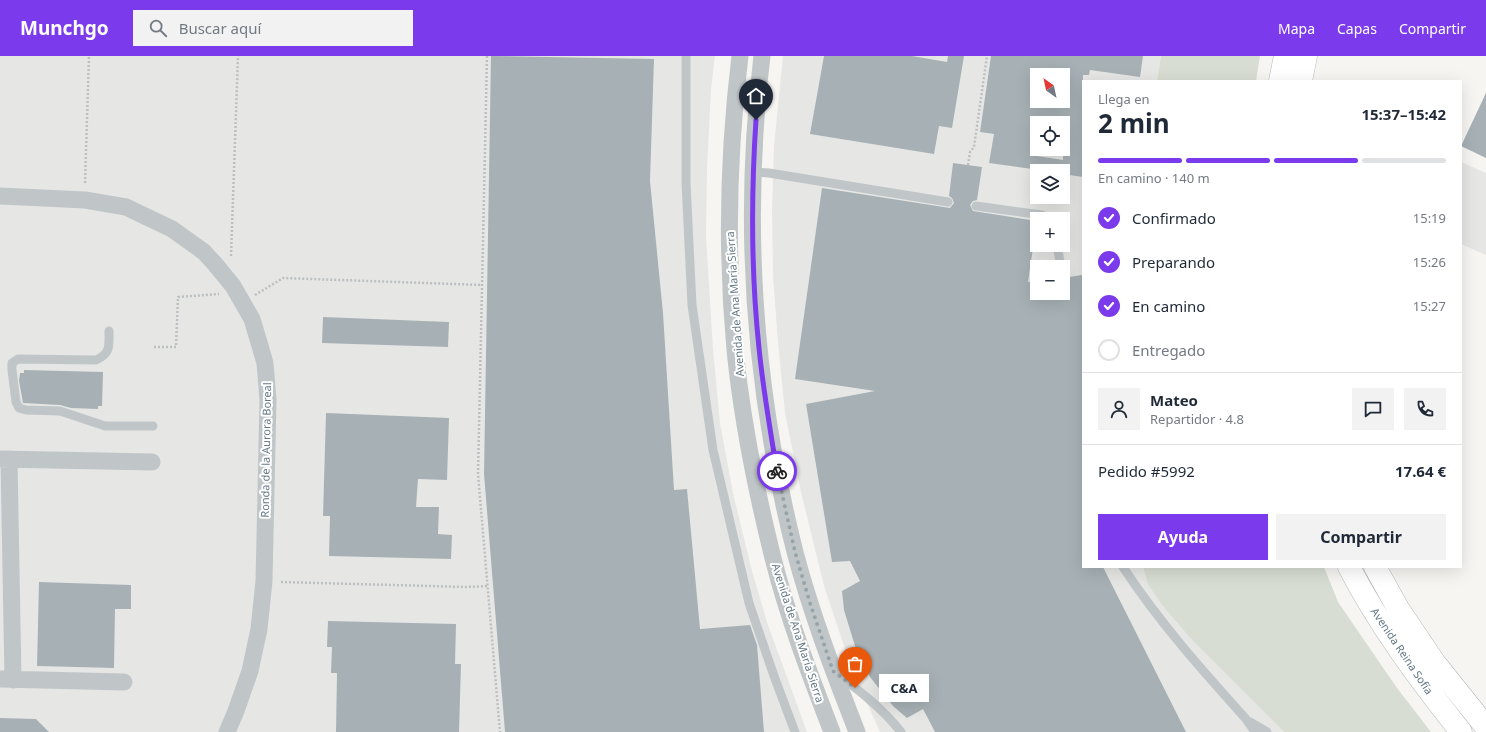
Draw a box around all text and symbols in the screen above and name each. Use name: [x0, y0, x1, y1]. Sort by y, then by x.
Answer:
search box: [133, 10, 413, 46]
text: Munchgo: [20, 15, 109, 41]
icon: search: [147, 17, 169, 39]
text: Buscar aquí: [179, 18, 261, 38]
text: Mapa: [1278, 19, 1315, 38]
text: Capas: [1337, 19, 1377, 38]
text: Compartir: [1399, 19, 1466, 38]
north arrow: [1030, 68, 1070, 108]
map controls: [1030, 68, 1070, 300]
pin: [739, 79, 773, 120]
icon: home: [745, 85, 767, 107]
text: Llega en: [1098, 90, 1150, 108]
text: 15:37–15:42: [1361, 104, 1446, 124]
text: 2 min: [1098, 105, 1170, 141]
button: locate: [1030, 116, 1070, 156]
button: layers: [1030, 164, 1070, 204]
text: En camino · 140 m: [1098, 169, 1210, 187]
icon: check: [1098, 207, 1120, 229]
text: Confirmado: [1132, 208, 1216, 228]
text: 15:19: [1413, 209, 1446, 227]
button: +: [1030, 212, 1070, 252]
street label: Avenida de Ana María Sierra: [722, 231, 747, 377]
icon: check: [1098, 251, 1120, 273]
text: Preparando: [1132, 252, 1215, 272]
text: 15:26: [1413, 253, 1446, 271]
button: −: [1030, 260, 1070, 300]
icon: check: [1098, 295, 1120, 317]
text: En camino: [1132, 296, 1205, 316]
text: 15:27: [1413, 297, 1446, 315]
text: Entregado: [1132, 340, 1205, 360]
street label: Ronda de la Aurora Boreal: [257, 382, 274, 518]
button: person: [1098, 388, 1140, 430]
button: chat: [1352, 388, 1394, 430]
button: phone: [1404, 388, 1446, 430]
text: Mateo: [1150, 390, 1198, 410]
text: Repartidor · 4.8: [1150, 410, 1244, 428]
courier: [757, 451, 797, 491]
icon: bike: [766, 460, 788, 482]
text: Pedido #5992: [1098, 461, 1195, 481]
text: 17.64 €: [1395, 461, 1446, 481]
button: Ayuda: [1098, 514, 1268, 560]
button: Compartir: [1276, 514, 1446, 560]
street label: Avenida de Ana María Sierra: [769, 561, 828, 704]
street label: Avenida Reina Sofía: [1368, 604, 1437, 697]
pin: [838, 647, 872, 688]
icon: bag: [844, 653, 866, 675]
callout: C&A: [879, 674, 929, 702]
text: C&A: [890, 679, 918, 697]

